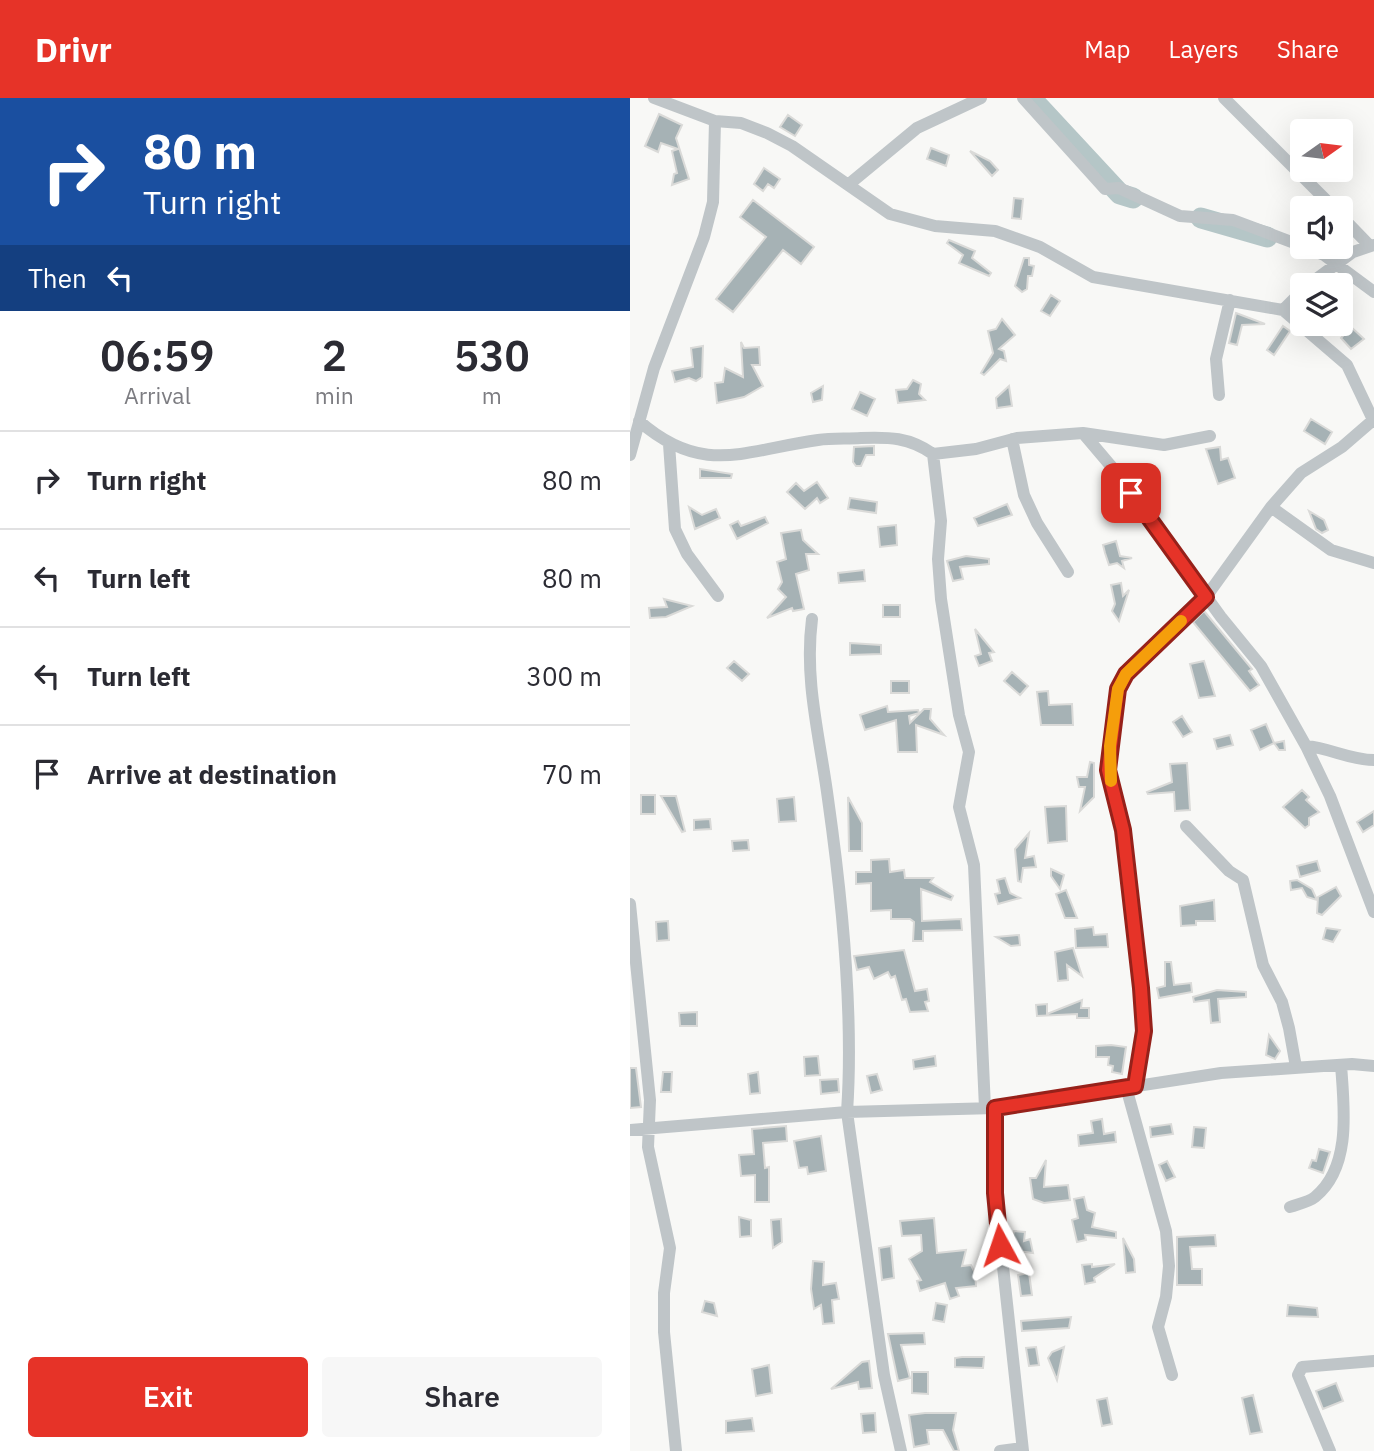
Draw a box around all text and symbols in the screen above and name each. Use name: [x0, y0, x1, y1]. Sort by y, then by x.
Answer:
text: Drivr: [35, 28, 112, 71]
text: Map: [1084, 33, 1131, 65]
text: Layers: [1169, 33, 1239, 65]
text: Share: [1277, 33, 1339, 65]
text: 80 m: [143, 119, 257, 182]
north arrow: [1290, 119, 1353, 182]
map controls: [1290, 119, 1353, 336]
icon: right: [28, 126, 119, 217]
text: Turn right: [143, 181, 281, 223]
button: sound: [1290, 196, 1353, 259]
icon: left: [101, 259, 139, 297]
text: Then: [28, 261, 87, 295]
button: layers: [1290, 273, 1353, 336]
text: 06:59: [100, 328, 215, 383]
text: 2: [322, 328, 347, 383]
text: 530: [454, 328, 530, 383]
text: Arrival: [124, 380, 191, 410]
text: min: [315, 380, 354, 410]
text: m: [482, 380, 502, 410]
icon: right: [28, 461, 66, 499]
text: Turn right: [87, 463, 206, 497]
text: 80 m: [542, 463, 602, 497]
pin: [1101, 463, 1161, 523]
icon: arrive: [1112, 474, 1150, 512]
icon: left: [28, 559, 66, 597]
text: Turn left: [87, 561, 190, 595]
text: 80 m: [542, 561, 602, 595]
icon: left: [28, 657, 66, 695]
text: Turn left: [87, 659, 190, 693]
text: 300 m: [526, 659, 602, 693]
icon: arrive: [28, 755, 66, 793]
text: Arrive at destination: [87, 757, 337, 791]
text: 70 m: [542, 757, 602, 791]
position arrow: [963, 1208, 1037, 1282]
button: Exit: [28, 1357, 308, 1437]
button: Share: [322, 1357, 602, 1437]

